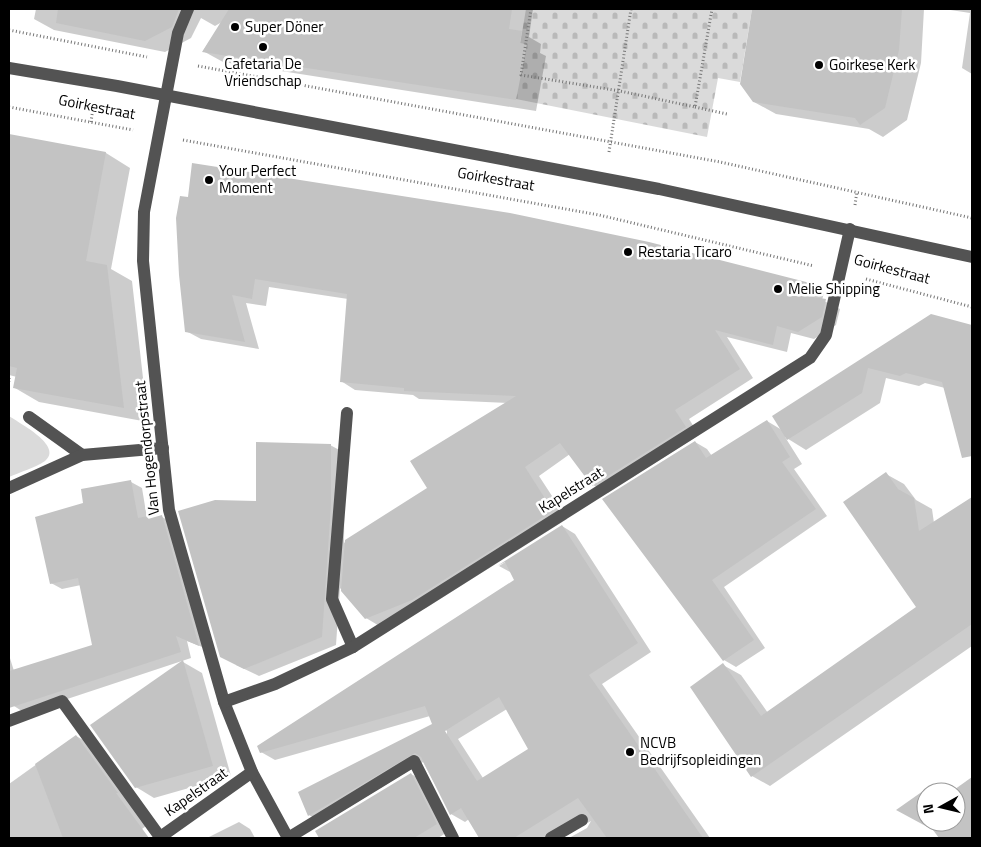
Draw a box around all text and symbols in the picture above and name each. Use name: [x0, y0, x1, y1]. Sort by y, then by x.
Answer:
place label: Super Döner: [245, 15, 323, 38]
marker: Super Döner: [229, 21, 241, 33]
marker: Cafetaria De Vriendschap: [257, 41, 269, 53]
place label: Cafetaria De Vriendschap: [224, 52, 302, 92]
place label: Goirkese Kerk: [829, 53, 915, 76]
marker: Goirkese Kerk: [813, 59, 825, 71]
street label: Goirkestraat: [57, 88, 138, 125]
place label: Your Perfect Moment: [219, 159, 297, 199]
street label: Goirkestraat: [456, 160, 537, 197]
marker: Your Perfect Moment: [203, 174, 215, 186]
place label: Restaria Ticaro: [638, 240, 732, 263]
marker: Restaria Ticaro: [622, 246, 634, 258]
street label: Goirkestraat: [852, 247, 933, 290]
place label: Melie Shipping: [788, 277, 880, 300]
marker: Melie Shipping: [772, 283, 784, 295]
street label: Van Hogendorpstraat: [128, 379, 165, 516]
street label: Kapelstraat: [534, 460, 608, 519]
place label: NCVB Bedrijfsopleidingen: [640, 731, 761, 771]
marker: NCVB Bedrijfsopleidingen: [624, 746, 636, 758]
street label: Kapelstraat: [159, 761, 233, 822]
north arrow: [916, 782, 966, 832]
text: N: [917, 803, 939, 815]

